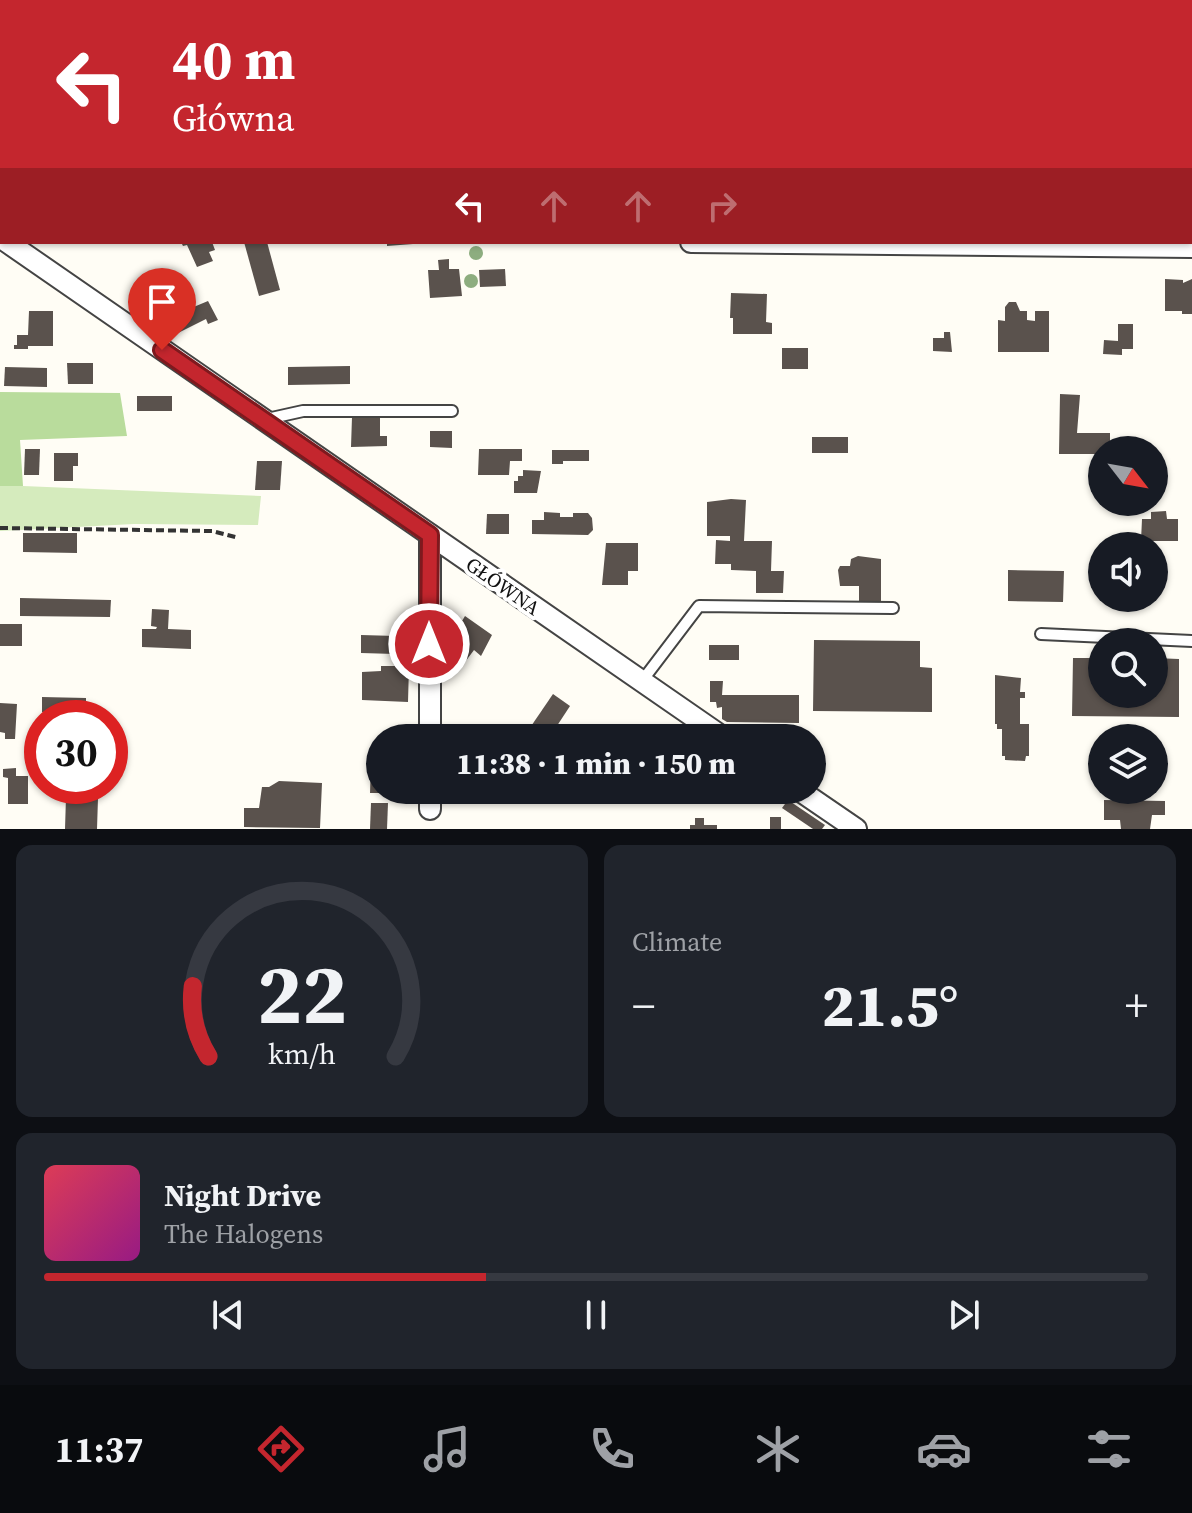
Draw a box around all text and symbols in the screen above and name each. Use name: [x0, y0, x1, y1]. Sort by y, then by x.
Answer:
text: 40 m: [172, 21, 295, 98]
icon: left: [40, 32, 144, 136]
text: Główna: [172, 94, 295, 143]
icon: left: [448, 184, 492, 228]
icon: ahead: [532, 184, 576, 228]
icon: ahead: [616, 184, 660, 228]
icon: right: [700, 184, 744, 228]
pin: [128, 268, 196, 350]
icon: arrive: [140, 280, 184, 324]
north arrow: [1088, 436, 1168, 516]
map controls: [1088, 436, 1168, 804]
button: sound: [1088, 532, 1168, 612]
street label: GŁÓWNA: [460, 550, 546, 622]
position arrow: [387, 602, 471, 686]
button: search: [1088, 628, 1168, 708]
speed limit sign: 30: [24, 700, 128, 804]
button: layers: [1088, 724, 1168, 804]
text: 11:38 · 1 min · 150 m: [456, 743, 736, 784]
text: Climate: [632, 924, 722, 960]
text: 22: [257, 937, 347, 1051]
text: 21.5°: [822, 964, 958, 1046]
text: −: [632, 975, 655, 1036]
text: +: [1125, 975, 1148, 1036]
text: km/h: [268, 1034, 336, 1074]
text: Night Drive: [164, 1175, 321, 1216]
text: The Halogens: [164, 1216, 323, 1252]
icon: previous: [206, 1293, 250, 1337]
icon: pause: [574, 1293, 618, 1337]
icon: next: [942, 1293, 986, 1337]
icon: directions: [253, 1421, 309, 1477]
icon: music: [419, 1421, 475, 1477]
icon: phone: [584, 1421, 640, 1477]
icon: climate: [750, 1421, 806, 1477]
icon: car: [916, 1421, 972, 1477]
icon: filters: [1081, 1421, 1137, 1477]
text: 11:37: [55, 1425, 144, 1474]

